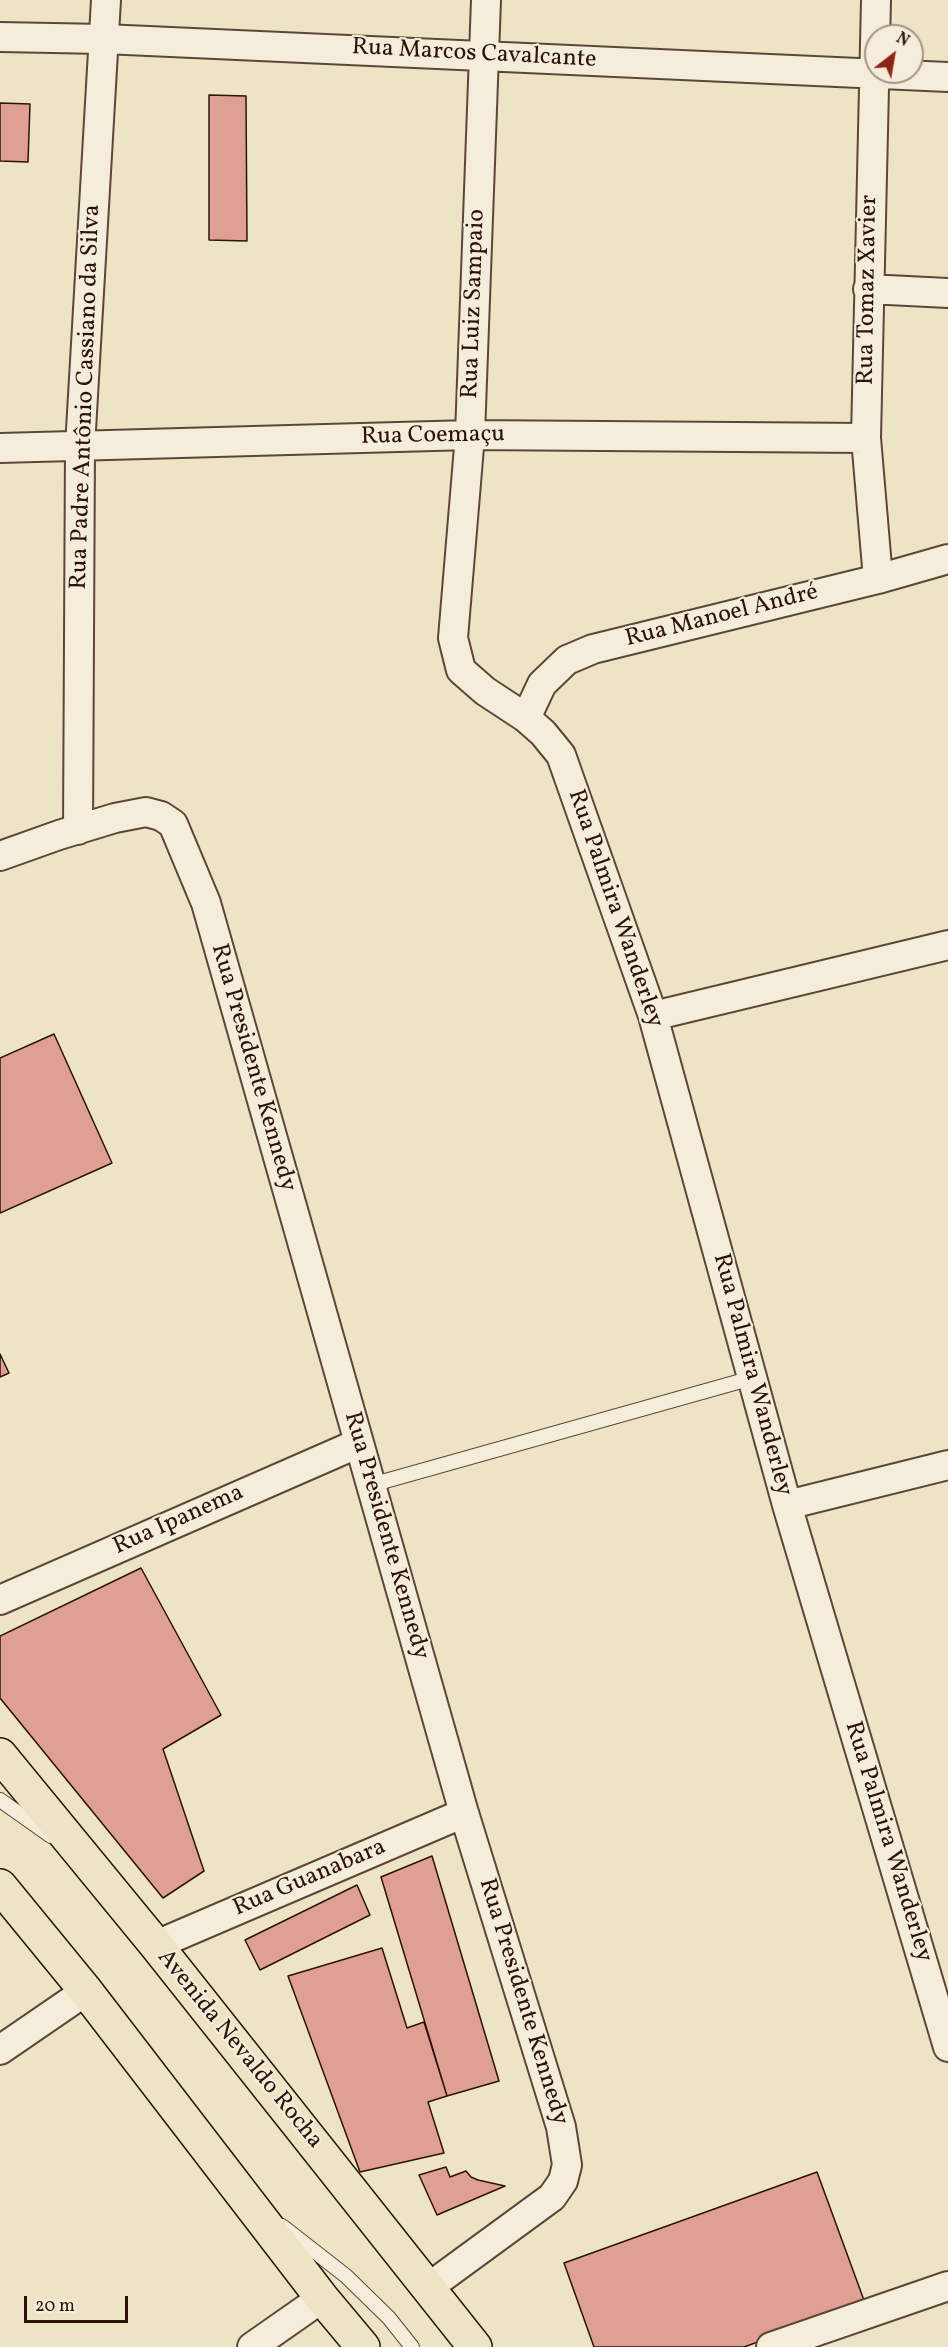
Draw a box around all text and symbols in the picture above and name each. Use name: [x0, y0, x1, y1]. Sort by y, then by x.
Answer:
north arrow: [864, 24, 924, 84]
text: N: [892, 28, 913, 53]
street label: Rua Marcos Cavalcante: [351, 34, 597, 76]
street label: Rua Tomaz Xavier: [853, 195, 885, 385]
street label: Rua Padre Antônio Cassiano da Silva: [66, 204, 108, 590]
street label: Rua Luiz Sampaio: [457, 209, 493, 399]
street label: Rua Coemaçu: [361, 421, 505, 453]
street label: Rua Manoel André: [623, 579, 821, 655]
street label: Rua Palmira Wanderley: [560, 786, 668, 1032]
street label: Rua Presidente Kennedy: [203, 941, 301, 1195]
street label: Rua Palmira Wanderley: [705, 1251, 797, 1499]
street label: Rua Presidente Kennedy: [336, 1409, 434, 1663]
street label: Rua Ipanema: [109, 1479, 249, 1563]
street label: Rua Palmira Wanderley: [837, 1718, 937, 1966]
street label: Rua Guanabara: [229, 1834, 391, 1924]
street label: Rua Presidente Kennedy: [471, 1875, 573, 2129]
street label: Avenida Nevaldo Rocha: [150, 1945, 328, 2155]
scale bar: [27, 2284, 130, 2322]
text: 20 m: [35, 2294, 75, 2319]

